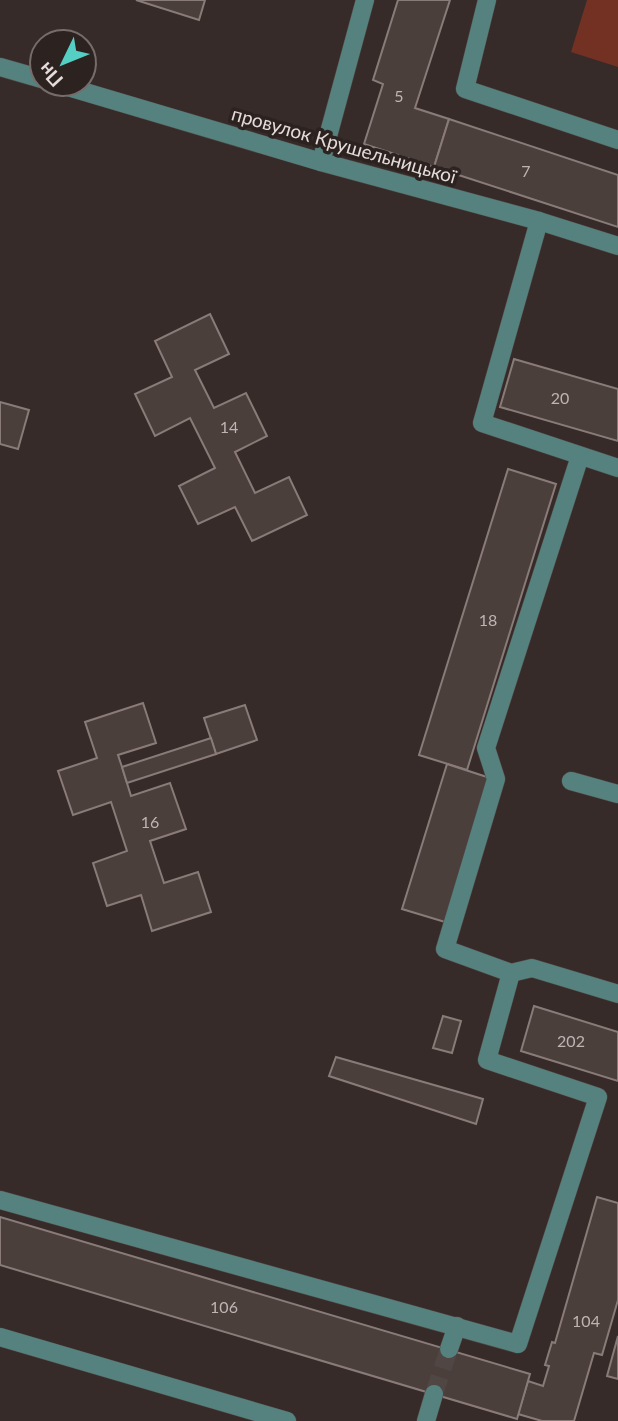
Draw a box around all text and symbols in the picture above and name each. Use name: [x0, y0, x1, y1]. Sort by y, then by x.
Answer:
north arrow: [28, 28, 98, 98]
text: Пн: [33, 58, 67, 92]
house number: 5: [394, 86, 404, 105]
street label: провулок Крушельницької: [229, 101, 459, 188]
house number: 7: [521, 161, 531, 180]
house number: 20: [551, 388, 569, 407]
house number: 14: [220, 417, 238, 436]
house number: 18: [479, 610, 497, 629]
house number: 16: [141, 812, 159, 831]
house number: 202: [557, 1031, 585, 1050]
house number: 106: [210, 1297, 238, 1316]
house number: 104: [572, 1311, 600, 1330]

